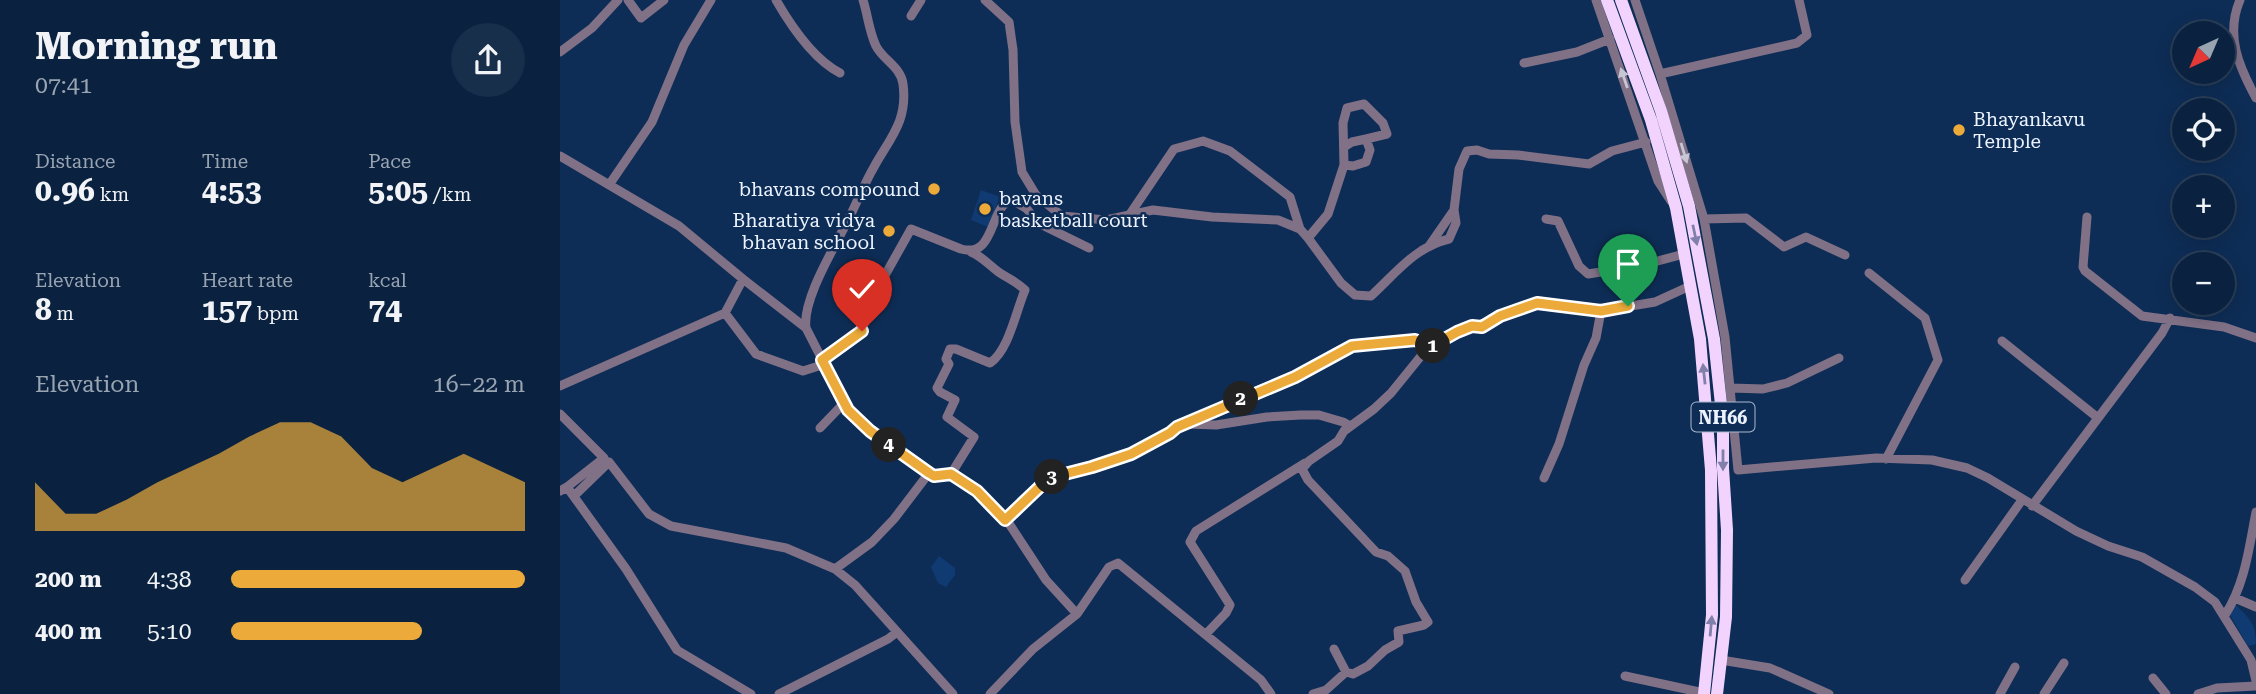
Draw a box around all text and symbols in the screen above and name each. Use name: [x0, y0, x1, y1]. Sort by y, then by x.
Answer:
north arrow: [2172, 21, 2235, 84]
map controls: [2172, 21, 2235, 315]
button: share: [451, 23, 525, 97]
text: Morning run: [35, 24, 278, 68]
one-way arrow: [1618, 67, 1629, 88]
text: 07:41: [35, 72, 92, 99]
button: locate: [2172, 98, 2235, 161]
place label: Bhayankavu Temple: [1973, 108, 2085, 153]
marker: Bhayankavu Temple: [1951, 122, 1967, 138]
one-way arrow: [1680, 143, 1690, 164]
text: Distance: [35, 150, 115, 173]
text: Time: [202, 150, 248, 173]
text: Pace: [368, 150, 411, 173]
text: 0.96: [35, 173, 95, 208]
text: 4:53: [202, 173, 261, 208]
text: 5:05: [368, 173, 428, 208]
button: +: [2172, 175, 2235, 238]
place label: bhavans compound: [739, 178, 920, 201]
marker: bhavans compound: [926, 181, 942, 197]
text: km: [95, 183, 129, 206]
text: /km: [428, 183, 471, 206]
place label: bavans basketball court: [999, 187, 1148, 232]
marker: bavans basketball court: [977, 201, 993, 217]
place label: Bharatiya vidya bhavan school: [732, 209, 876, 254]
marker: Bharatiya vidya bhavan school: [881, 223, 897, 239]
one-way arrow: [1689, 224, 1700, 246]
pin: [1598, 234, 1658, 306]
icon: arrive: [1609, 245, 1647, 283]
button: −: [2172, 252, 2235, 315]
pin: [832, 259, 892, 331]
text: Elevation: [35, 269, 121, 292]
text: Heart rate: [202, 269, 293, 292]
text: kcal: [368, 269, 407, 292]
icon: check: [843, 270, 881, 308]
text: 8: [35, 292, 52, 327]
text: 157: [202, 292, 252, 327]
text: 74: [368, 292, 402, 327]
text: m: [52, 302, 74, 325]
text: bpm: [252, 302, 299, 325]
pin: 1: [1416, 328, 1450, 364]
text: 1: [1427, 334, 1438, 357]
one-way arrow: [1698, 363, 1709, 385]
text: Elevation: [35, 371, 139, 398]
text: 16–22 m: [433, 371, 525, 398]
pin: 2: [1224, 382, 1258, 416]
text: 2: [1235, 387, 1246, 410]
road number: NH66: [1692, 402, 1754, 432]
pin: 4: [872, 428, 906, 462]
text: 4: [883, 433, 894, 456]
one-way arrow: [1717, 449, 1729, 471]
pin: 3: [1035, 460, 1070, 494]
text: 3: [1046, 465, 1057, 488]
text: 200 m: [35, 566, 102, 593]
text: 4:38: [147, 566, 192, 593]
one-way arrow: [1705, 615, 1716, 637]
text: 400 m: [35, 618, 102, 645]
text: 5:10: [147, 618, 192, 645]

